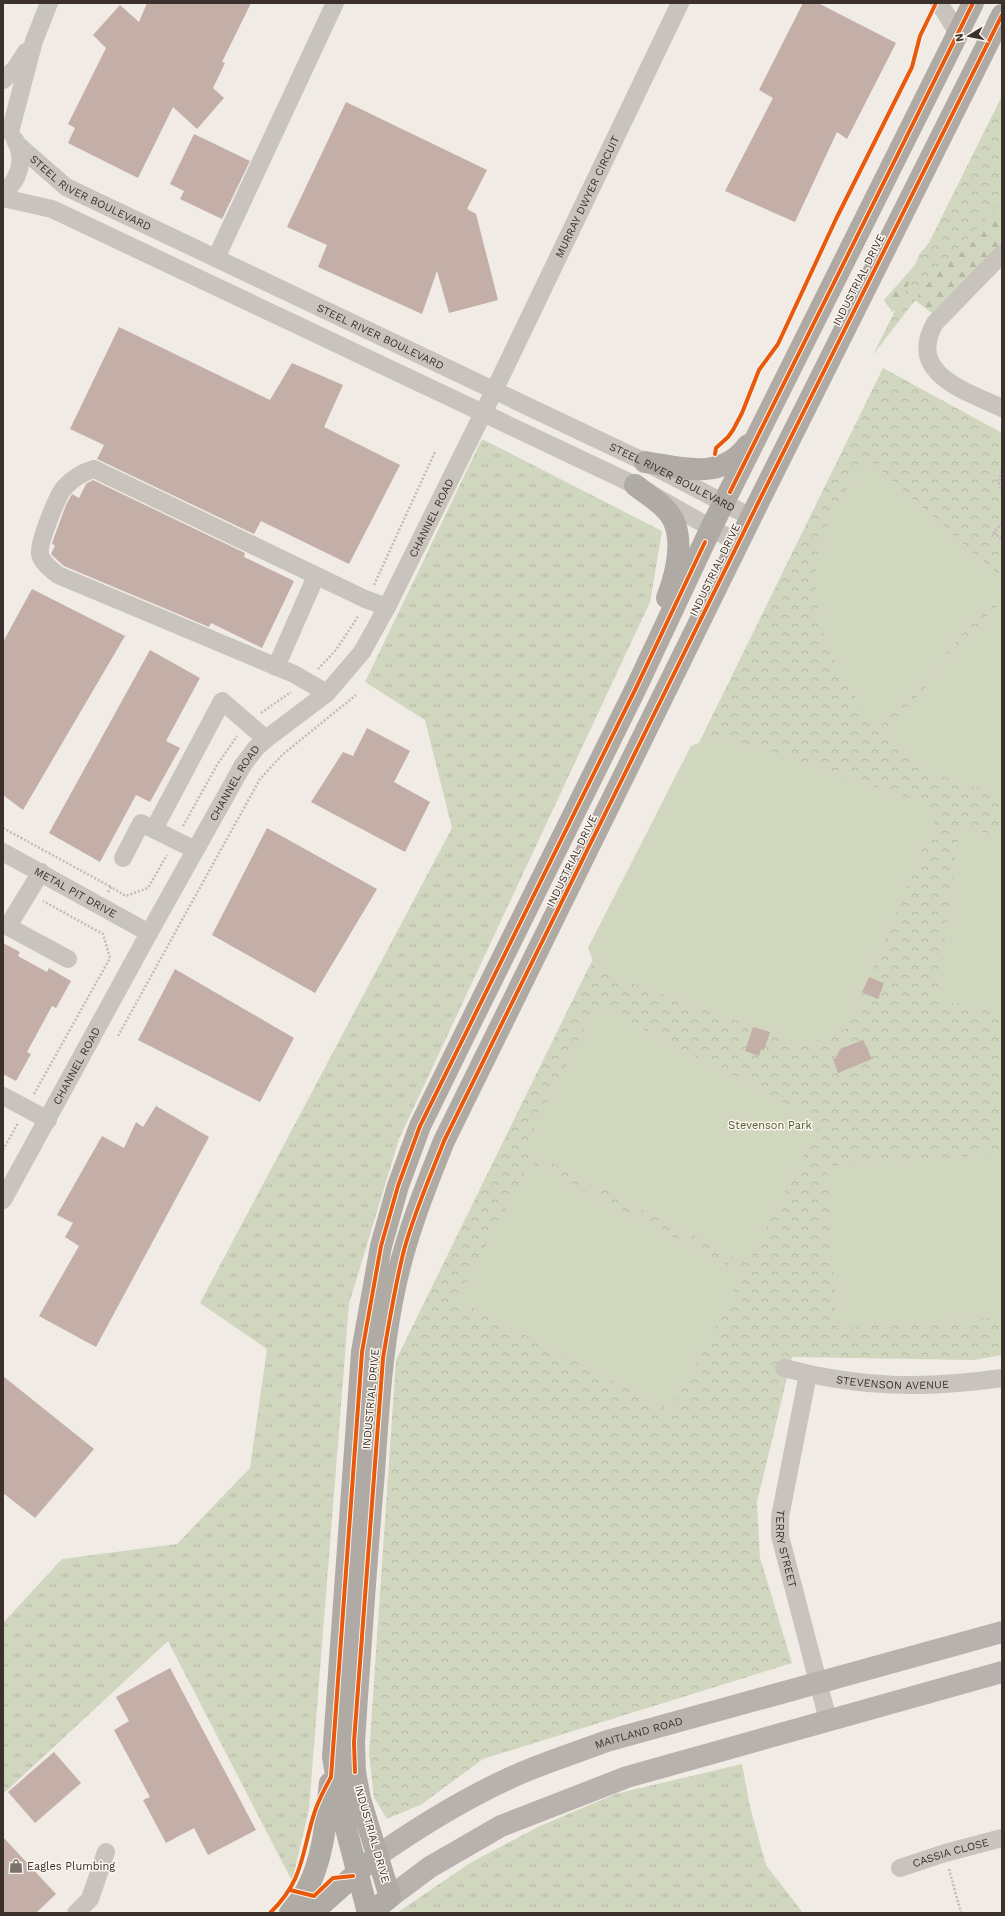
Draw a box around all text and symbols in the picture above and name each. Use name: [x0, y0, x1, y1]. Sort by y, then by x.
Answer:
north arrow: [949, 16, 989, 56]
text: N: [953, 33, 967, 43]
street label: MURRAY DWYER CIRCUIT: [552, 133, 622, 260]
street label: STEEL RIVER BOULEVARD: [28, 152, 154, 233]
street label: INDUSTRIAL DRIVE: [830, 232, 888, 328]
street label: STEEL RIVER BOULEVARD: [315, 301, 446, 372]
street label: STEEL RIVER BOULEVARD: [608, 440, 738, 514]
street label: CHANNEL ROAD: [406, 476, 456, 559]
street label: INDUSTRIAL DRIVE: [687, 522, 743, 618]
street label: CHANNEL ROAD: [207, 742, 262, 823]
street label: INDUSTRIAL DRIVE: [544, 813, 600, 909]
street label: METAL PIT DRIVE: [32, 864, 119, 920]
street label: CHANNEL ROAD: [50, 1025, 103, 1107]
park label: Stevenson Park: [728, 1119, 812, 1132]
street label: INDUSTRIAL DRIVE: [360, 1348, 382, 1450]
street label: STEVENSON AVENUE: [835, 1373, 949, 1392]
street label: TERRY STREET: [774, 1509, 800, 1589]
street label: MAITLAND ROAD: [593, 1714, 684, 1751]
street label: INDUSTRIAL DRIVE: [352, 1784, 392, 1884]
street label: CASSIA CLOSE: [911, 1835, 990, 1870]
shop icon: Eagles Plumbing: [8, 1858, 24, 1874]
place label: Eagles Plumbing: [27, 1860, 115, 1873]

